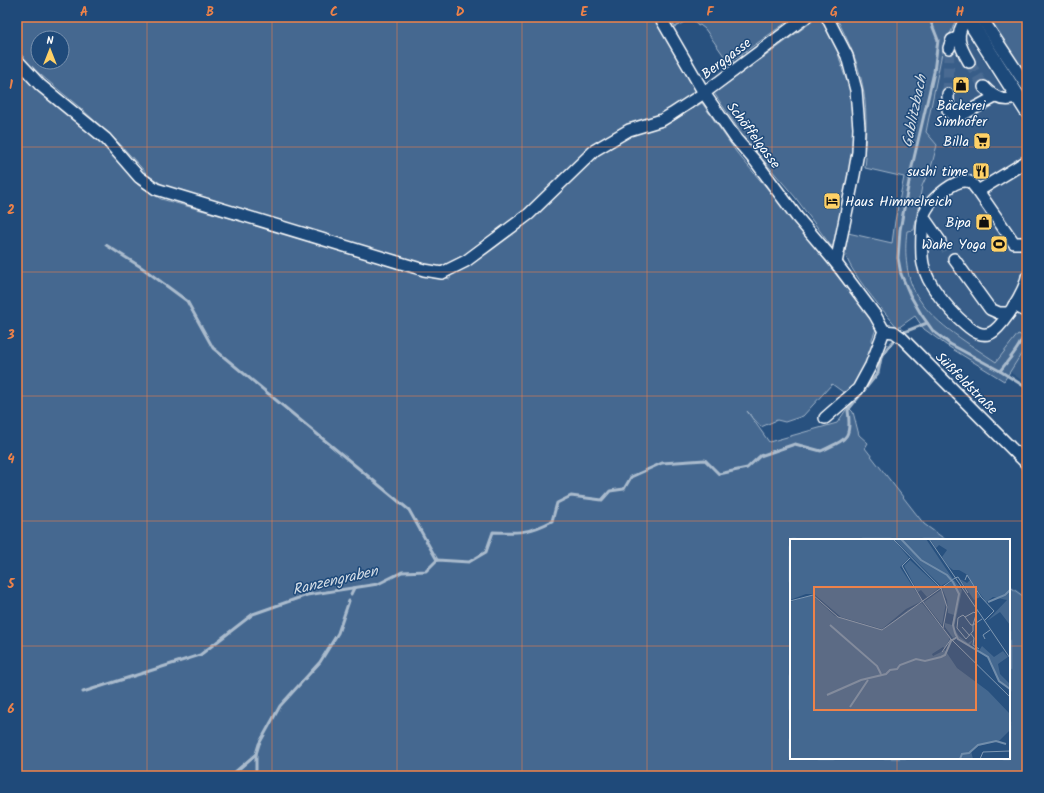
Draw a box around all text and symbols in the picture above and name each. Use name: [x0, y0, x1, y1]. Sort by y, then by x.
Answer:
text: A: [80, 2, 88, 23]
text: B: [206, 2, 214, 23]
text: C: [330, 2, 338, 23]
text: D: [456, 2, 465, 23]
text: E: [580, 2, 588, 23]
text: F: [706, 2, 714, 23]
text: G: [830, 2, 838, 23]
text: H: [956, 2, 965, 23]
north arrow: [30, 30, 70, 70]
text: N: [47, 32, 54, 50]
street label: Berggasse: [697, 32, 757, 85]
water label: Gablitzbach: [896, 71, 935, 150]
text: 1: [9, 75, 13, 96]
shop icon: Bäckerei Simhofer: [951, 75, 971, 95]
place label: Bäckerei Simhofer: [935, 95, 988, 133]
street label: Schöffelgasse: [721, 97, 786, 174]
place label: Billa: [943, 131, 969, 153]
supermarket icon: Billa: [972, 131, 992, 151]
place label: sushi time: [907, 161, 969, 183]
restaurant icon: sushi time: [971, 161, 991, 181]
hotel icon: Haus Himmelreich: [822, 191, 842, 211]
place label: Haus Himmelreich: [845, 191, 952, 213]
text: 2: [7, 200, 15, 221]
place label: Bipa: [945, 212, 971, 234]
shop icon: Bipa: [974, 212, 994, 232]
place label: Wahe Yoga: [921, 234, 986, 256]
sports icon: Wahe Yoga: [989, 234, 1009, 254]
text: 3: [6, 325, 15, 346]
street label: Süßfeldstraße: [930, 347, 1003, 421]
text: 4: [7, 449, 15, 470]
inset map: [790, 539, 1010, 759]
water label: Ranzengraben: [290, 559, 381, 602]
text: 5: [7, 574, 16, 595]
text: 6: [7, 699, 15, 720]

